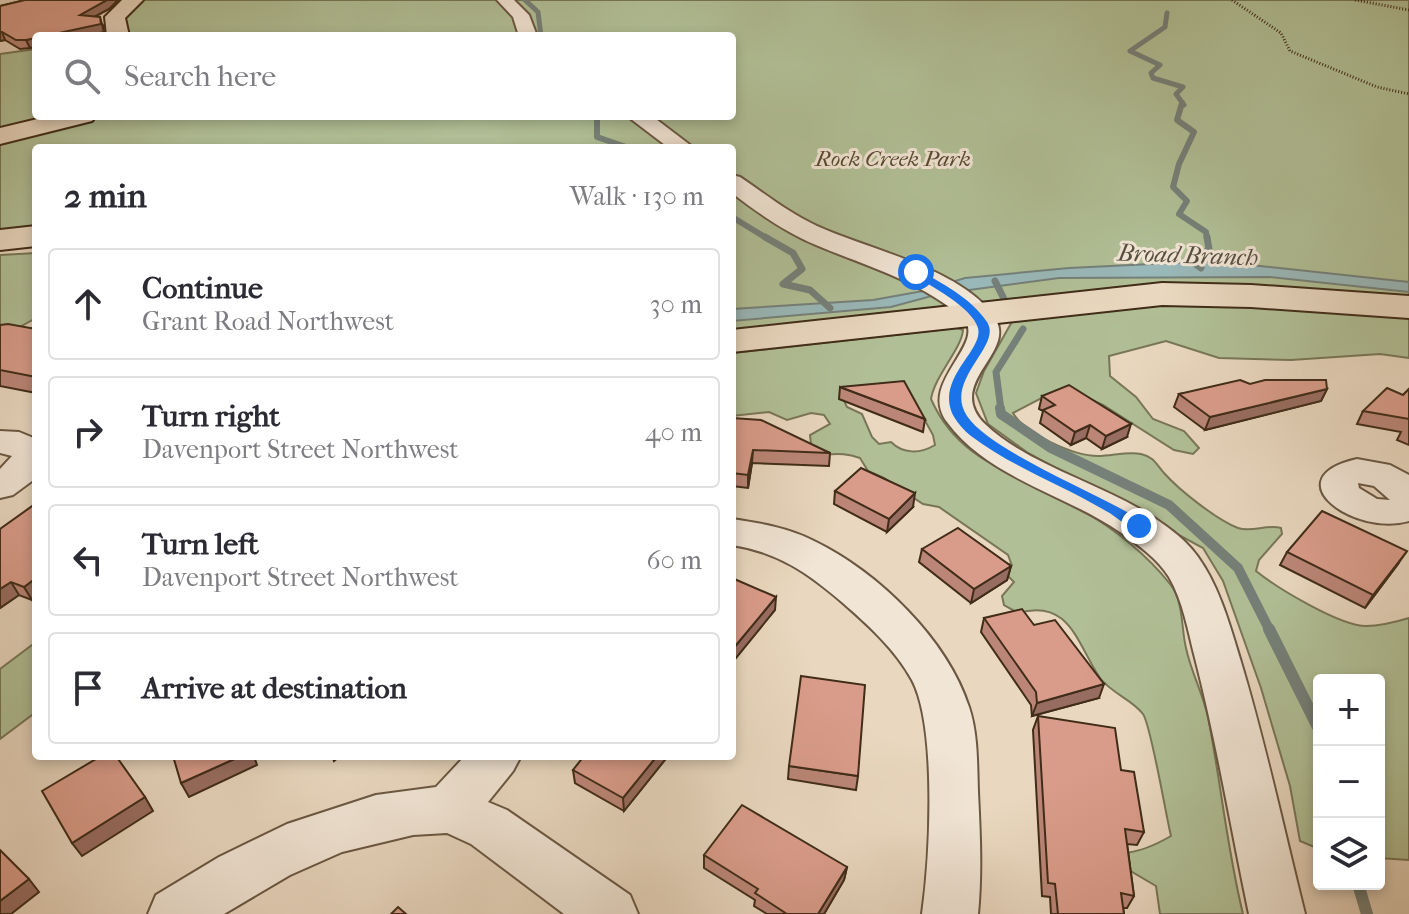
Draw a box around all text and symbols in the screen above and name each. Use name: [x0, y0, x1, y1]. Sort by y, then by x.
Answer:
search box: [32, 32, 736, 120]
icon: search: [60, 54, 104, 98]
text: Search here: [124, 59, 276, 94]
park label: Rock Creek Park: [813, 146, 971, 172]
text: 2 min: [64, 176, 147, 216]
text: Walk · 130 m: [570, 181, 704, 212]
water label: Broad Branch: [1115, 238, 1259, 271]
route start: [898, 254, 934, 290]
text: Continue: [142, 271, 263, 306]
icon: ahead: [66, 282, 110, 326]
text: 30 m: [650, 289, 702, 320]
text: Grant Road Northwest: [142, 306, 394, 337]
text: Turn right: [142, 399, 280, 434]
icon: right: [66, 410, 110, 454]
text: 40 m: [645, 417, 702, 448]
text: Davenport Street Northwest: [142, 434, 459, 465]
route end: [1121, 508, 1157, 544]
text: Turn left: [142, 527, 259, 562]
icon: left: [66, 538, 110, 582]
text: 60 m: [646, 545, 702, 576]
text: Davenport Street Northwest: [142, 562, 459, 593]
icon: arrive: [66, 666, 110, 710]
text: Arrive at destination: [142, 671, 407, 706]
map controls: [1313, 674, 1385, 890]
button: +: [1313, 674, 1385, 746]
button: −: [1313, 746, 1385, 818]
button: layers: [1313, 818, 1385, 890]

